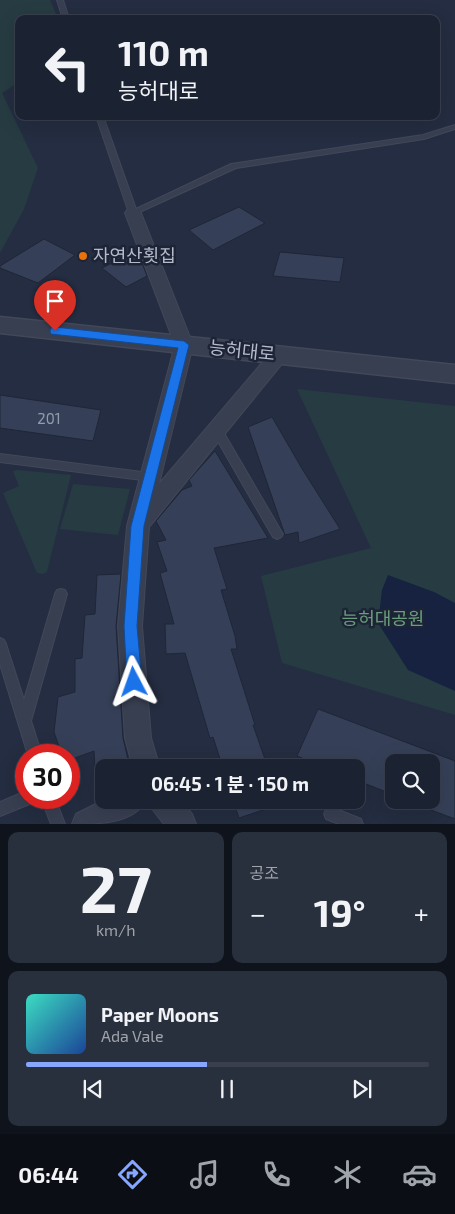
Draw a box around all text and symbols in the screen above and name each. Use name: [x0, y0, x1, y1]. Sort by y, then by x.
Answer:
text: 110 m: [118, 31, 209, 73]
icon: left: [35, 35, 100, 100]
text: 능허대로: [118, 77, 199, 103]
place label: 자연산횟집: [93, 244, 176, 266]
marker: 자연산횟집: [77, 250, 89, 262]
pin: [34, 280, 76, 331]
icon: arrive: [41, 287, 69, 315]
street label: 능허대로: [208, 336, 276, 364]
house number: 201: [37, 409, 61, 427]
park label: 능허대공원: [342, 607, 424, 629]
position arrow: [107, 655, 159, 707]
speed limit sign: 30: [15, 744, 80, 809]
map controls: [385, 754, 440, 809]
button: search: [385, 754, 440, 809]
text: 06:45 · 1 분 · 150 m: [151, 772, 309, 795]
text: 27: [80, 848, 152, 926]
text: 공조: [250, 863, 279, 882]
text: 19°: [314, 889, 366, 935]
text: −: [250, 896, 266, 930]
text: +: [414, 896, 429, 930]
text: km/h: [96, 920, 136, 939]
text: Paper Moons: [101, 1003, 219, 1026]
text: Ada Vale: [101, 1026, 164, 1045]
icon: previous: [79, 1075, 107, 1103]
icon: pause: [213, 1075, 241, 1103]
icon: next: [348, 1075, 376, 1103]
icon: directions: [115, 1157, 150, 1192]
icon: music: [187, 1157, 222, 1192]
icon: phone: [259, 1157, 294, 1192]
icon: climate: [330, 1157, 365, 1192]
icon: car: [402, 1157, 437, 1192]
text: 06:44: [18, 1161, 79, 1187]

